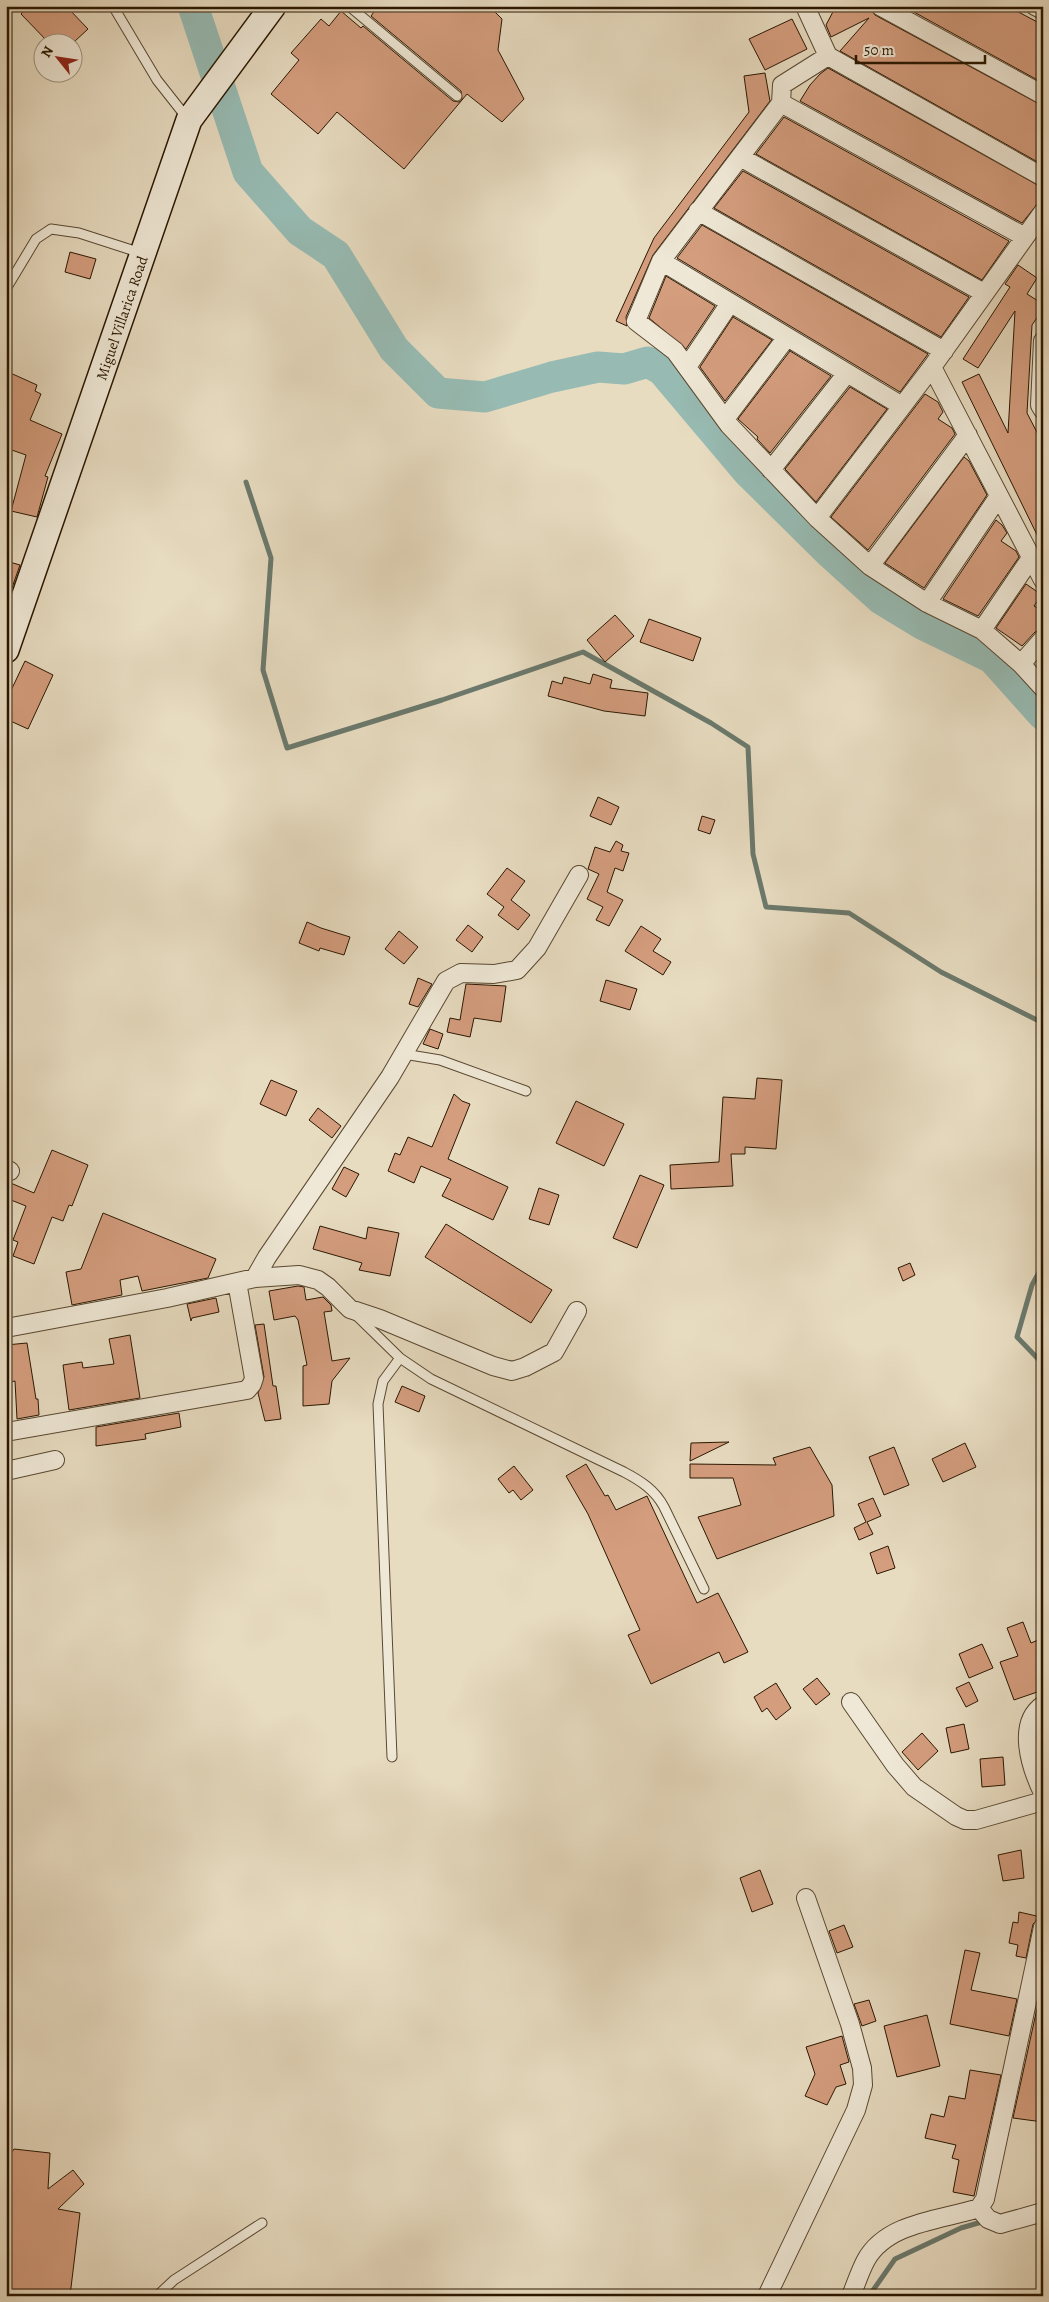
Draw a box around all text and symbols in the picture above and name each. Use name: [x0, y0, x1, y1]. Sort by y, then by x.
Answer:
north arrow: [32, 32, 82, 82]
scale bar: [856, 32, 985, 64]
text: 50 m: [864, 40, 894, 60]
text: N: [36, 43, 58, 61]
street label: Miguel Villarica Road: [91, 252, 153, 383]

